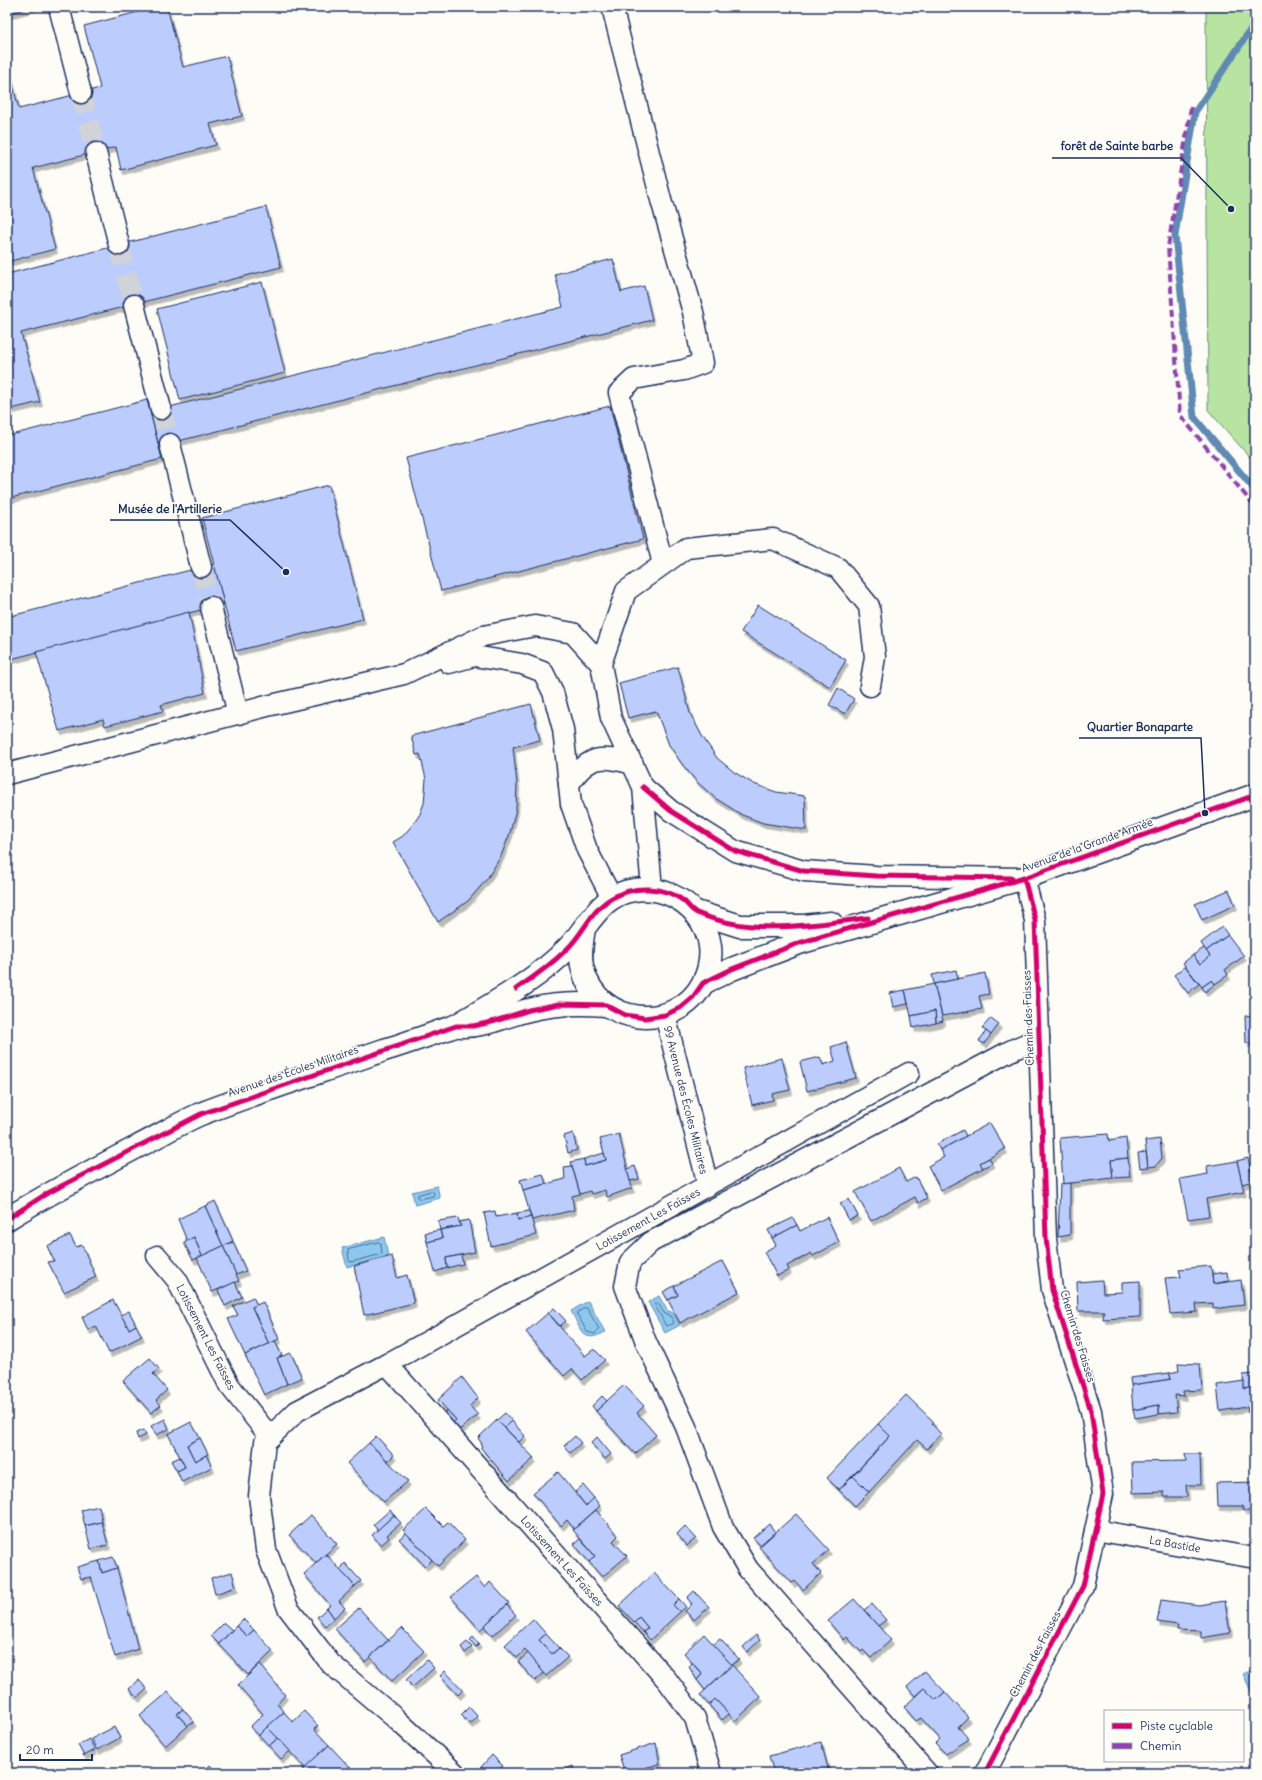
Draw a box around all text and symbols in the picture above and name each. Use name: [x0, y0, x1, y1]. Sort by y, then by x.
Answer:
callout: forêt de Sainte barbe: [1052, 134, 1181, 158]
text: forêt de Sainte barbe: [1060, 138, 1174, 153]
callout: Musée de l'Artillerie: [110, 496, 230, 520]
text: Musée de l'Artillerie: [118, 501, 223, 516]
callout: Quartier Bonaparte: [1079, 714, 1201, 738]
text: Quartier Bonaparte: [1087, 719, 1194, 735]
street label: Avenue de la Grande Armée: [1019, 815, 1155, 875]
street label: Chemin des Faisses: [1019, 970, 1037, 1066]
street label: 99 Avenue des Écoles Militaires: [661, 1024, 712, 1176]
street label: Avenue des Écoles Militaires: [226, 1041, 360, 1100]
street label: Lotissement Les Faïsses: [594, 1185, 702, 1253]
street label: Lotissement Les Faïsses: [173, 1282, 239, 1392]
street label: Chemin des Faisses: [1057, 1288, 1099, 1384]
street label: Lotissement Les Faïsses: [518, 1513, 606, 1609]
street label: La Bastide: [1148, 1533, 1202, 1555]
street label: Chemin des Faisses: [1006, 1608, 1064, 1700]
legend: [1104, 1710, 1244, 1762]
text: Piste cyclable: [1140, 1718, 1213, 1733]
scale bar: [20, 1736, 92, 1762]
text: Chemin: [1140, 1738, 1182, 1753]
text: 20 m: [26, 1742, 54, 1757]

